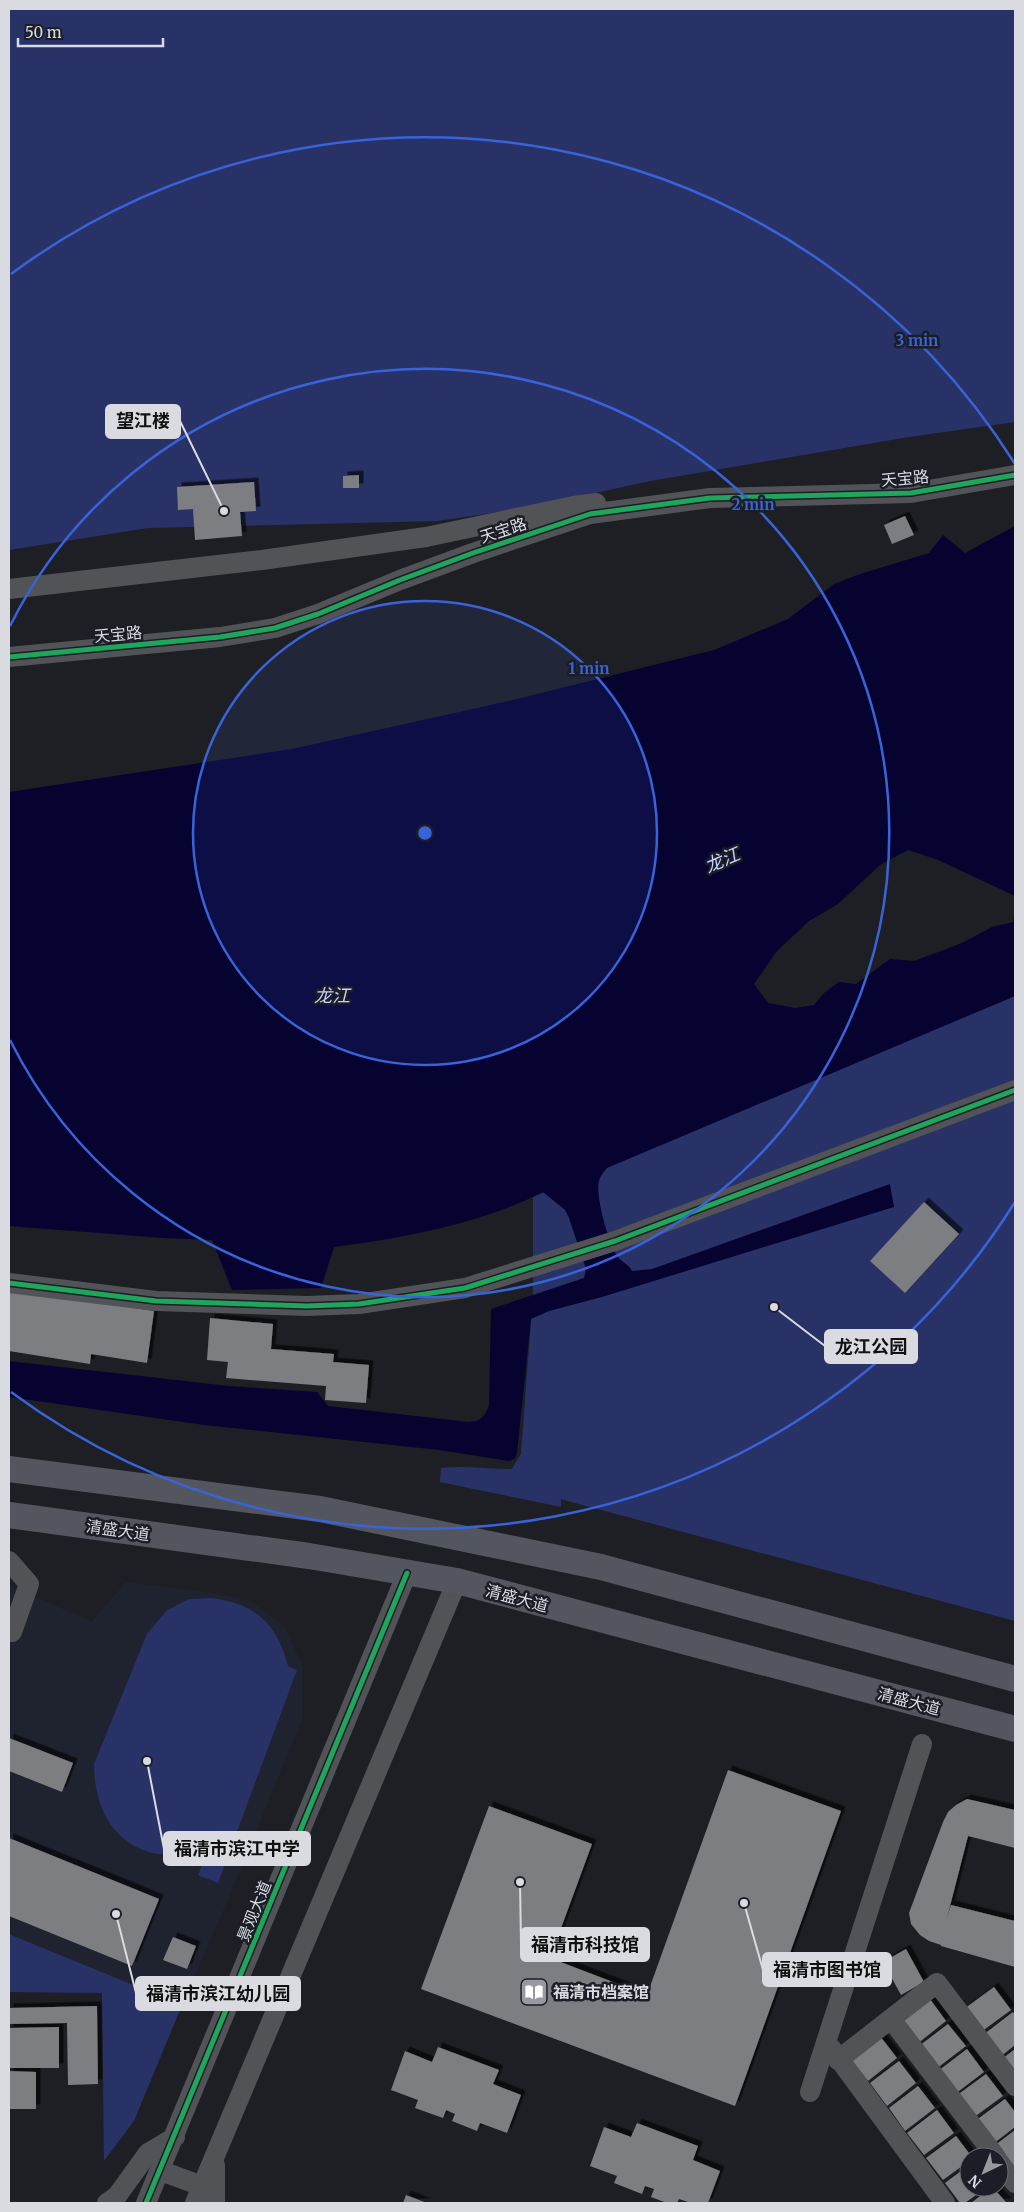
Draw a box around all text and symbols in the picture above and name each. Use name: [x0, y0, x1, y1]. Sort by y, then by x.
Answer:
scale bar: [18, 15, 162, 47]
text: 50 m: [25, 23, 62, 42]
text: 3 min: [896, 331, 938, 350]
callout: 望江楼: [106, 405, 180, 438]
text: 望江楼: [116, 409, 170, 432]
street label: 天宝路: [880, 466, 930, 490]
text: 2 min: [732, 495, 774, 514]
street label: 天宝路: [477, 513, 529, 547]
street label: 天宝路: [93, 622, 143, 646]
text: 1 min: [569, 659, 609, 678]
centre of rings: [416, 824, 434, 842]
water label: 龙江: [701, 842, 745, 878]
water label: 龙江: [314, 984, 352, 1007]
callout: 龙江公园: [825, 1330, 917, 1363]
text: 龙江公园: [835, 1335, 907, 1358]
street label: 清盛大道: [85, 1516, 151, 1544]
street label: 清盛大道: [483, 1580, 551, 1616]
street label: 清盛大道: [875, 1683, 943, 1719]
callout: 福清市滨江中学: [164, 1832, 310, 1865]
text: 福清市滨江中学: [174, 1837, 300, 1860]
street label: 景观大道: [233, 1878, 275, 1944]
callout: 福清市科技馆: [521, 1928, 649, 1961]
text: 福清市科技馆: [531, 1933, 639, 1956]
callout: 福清市图书馆: [763, 1953, 891, 1986]
text: 福清市图书馆: [773, 1958, 881, 1981]
callout: 福清市滨江幼儿园: [136, 1977, 300, 2010]
library icon: 福清市档案馆: [519, 1977, 549, 2007]
text: 福清市滨江幼儿园: [146, 1982, 290, 2005]
place label: 福清市档案馆: [553, 1982, 649, 2002]
north arrow: [959, 2147, 1009, 2197]
text: N: [965, 2171, 985, 2192]

